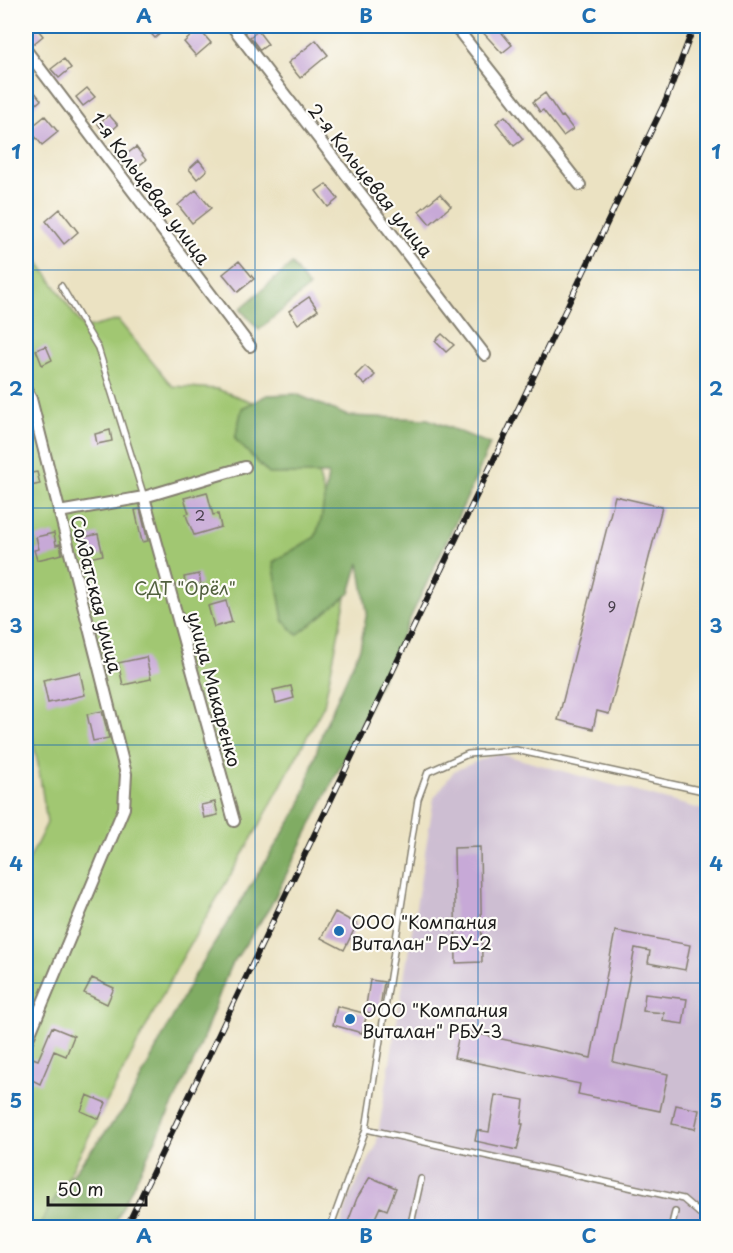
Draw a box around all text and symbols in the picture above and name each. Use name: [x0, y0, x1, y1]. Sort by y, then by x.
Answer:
text: A: [136, 0, 152, 30]
text: B: [359, 0, 373, 30]
text: C: [581, 0, 597, 30]
street label: 2-я Кольцевая улица: [302, 97, 440, 263]
street label: 1-я Кольцевая улица: [85, 106, 218, 270]
text: 1: [11, 136, 21, 166]
text: 1: [711, 136, 721, 166]
text: 2: [9, 373, 23, 403]
text: 2: [709, 373, 723, 403]
house number: 2: [195, 503, 205, 526]
street label: Солдатская улица: [64, 512, 130, 676]
park label: СДТ "Орёл": [134, 574, 236, 601]
house number: 9: [608, 594, 616, 617]
street label: улица Макаренко: [181, 608, 249, 770]
text: 3: [9, 610, 23, 640]
text: 3: [709, 610, 723, 640]
text: 4: [9, 848, 23, 878]
text: 4: [709, 848, 723, 878]
place label: ООО "Компания Виталан" РБУ-2: [351, 908, 497, 956]
marker: ООО "Компания Виталан" РБУ-2: [332, 924, 346, 938]
place label: ООО "Компания Виталан" РБУ-3: [362, 996, 508, 1044]
marker: ООО "Компания Виталан" РБУ-3: [343, 1012, 357, 1026]
text: 5: [10, 1085, 22, 1115]
text: 5: [710, 1085, 722, 1115]
scale bar: [48, 1169, 146, 1207]
text: 50 m: [57, 1175, 104, 1202]
text: A: [136, 1220, 152, 1250]
text: B: [359, 1220, 373, 1250]
text: C: [581, 1220, 597, 1250]

